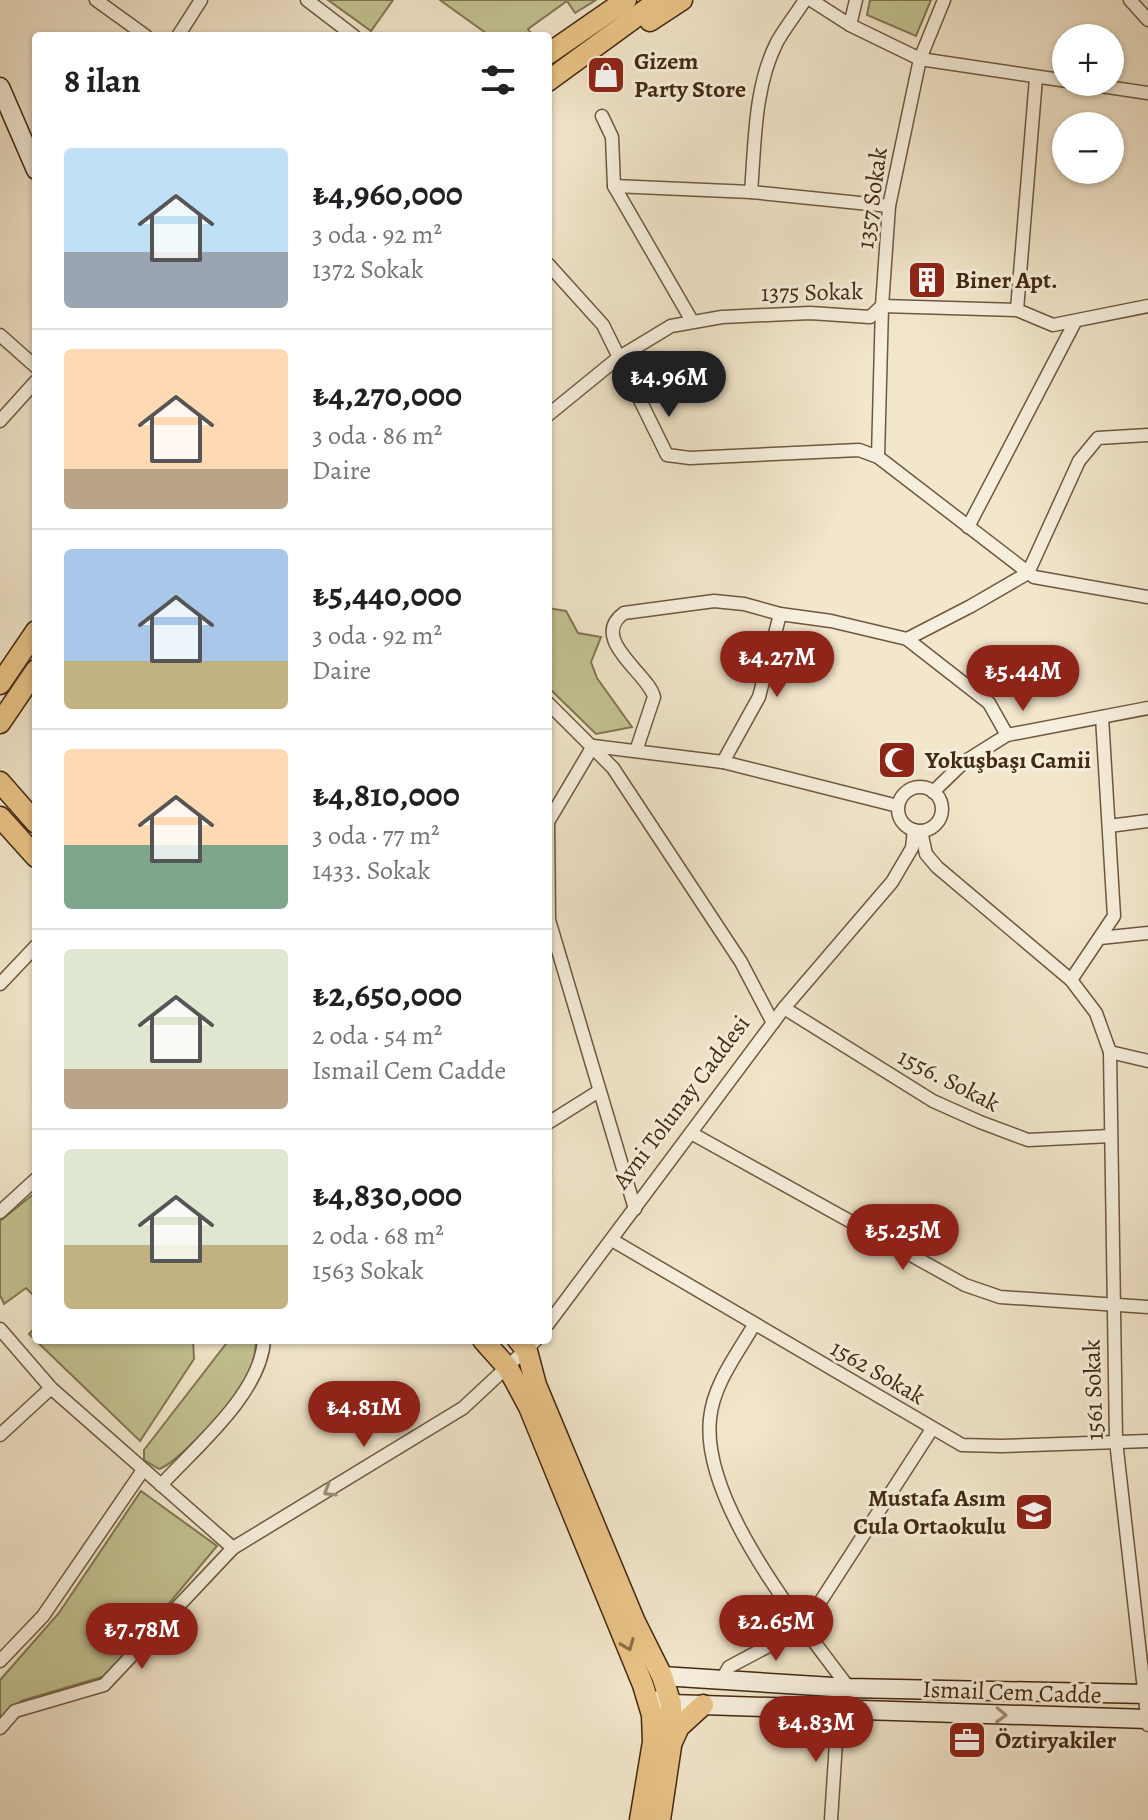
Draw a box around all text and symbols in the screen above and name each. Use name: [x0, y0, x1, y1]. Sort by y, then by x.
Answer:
map controls: [1052, 24, 1124, 184]
button: +: [1052, 24, 1124, 96]
place label: Gizem Party Store: [634, 45, 746, 105]
shop icon: Gizem Party Store: [585, 54, 627, 96]
text: 8 ilan: [64, 57, 141, 104]
icon: filters: [476, 58, 520, 102]
button: −: [1052, 112, 1124, 184]
street label: 1357 Sokak: [849, 145, 895, 251]
text: ₺4,960,000: [312, 170, 463, 217]
icon: home: [128, 180, 224, 276]
text: 3 oda · 92 m²: [312, 217, 442, 252]
text: 1372 Sokak: [312, 252, 424, 287]
building icon: Biner Apt.: [906, 259, 948, 301]
place label: Biner Apt.: [955, 264, 1058, 296]
street label: 1375 Sokak: [761, 275, 863, 309]
pin: ₺4.96M: [604, 351, 734, 419]
text: ₺4.96M: [630, 359, 708, 394]
text: ₺4,270,000: [312, 371, 462, 418]
icon: home: [128, 381, 224, 477]
text: 3 oda · 86 m²: [312, 418, 442, 453]
text: Daire: [312, 453, 371, 488]
text: ₺5,440,000: [312, 571, 462, 618]
icon: home: [128, 581, 224, 677]
text: 3 oda · 92 m²: [312, 618, 442, 653]
pin: ₺4.27M: [712, 631, 842, 699]
text: ₺4.27M: [738, 639, 816, 674]
pin: ₺5.44M: [958, 645, 1088, 713]
text: Daire: [312, 653, 371, 688]
text: ₺5.44M: [984, 653, 1062, 688]
mosque icon: Yokuşbaşı Camii: [876, 739, 918, 781]
place label: Yokuşbaşı Camii: [924, 744, 1091, 776]
text: ₺4,810,000: [312, 771, 460, 818]
icon: home: [128, 781, 224, 877]
text: 3 oda · 77 m²: [312, 818, 440, 853]
text: 1433. Sokak: [312, 853, 431, 888]
text: ₺2,650,000: [312, 971, 462, 1018]
icon: home: [128, 981, 224, 1077]
street label: Avni Tolunay Caddesi: [604, 1009, 757, 1196]
text: 2 oda · 54 m²: [312, 1018, 442, 1053]
street label: 1556. Sokak: [893, 1041, 1005, 1119]
text: Ismail Cem Cadde: [312, 1053, 506, 1088]
text: ₺4,830,000: [312, 1171, 462, 1218]
icon: home: [128, 1181, 224, 1277]
pin: ₺5.25M: [838, 1204, 968, 1272]
text: ₺5.25M: [865, 1212, 941, 1247]
text: 2 oda · 68 m²: [312, 1218, 444, 1253]
text: 1563 Sokak: [312, 1253, 424, 1288]
street label: 1562 Sokak: [825, 1332, 931, 1412]
street label: 1561 Sokak: [1075, 1339, 1111, 1441]
pin: ₺4.81M: [299, 1381, 429, 1449]
text: ₺4.81M: [326, 1389, 402, 1424]
one-way arrow: [323, 1481, 338, 1497]
place label: Mustafa Asım Cula Ortaokulu: [853, 1482, 1007, 1542]
school or university icon: Mustafa Asım Cula Ortaokulu: [1013, 1491, 1055, 1533]
pin: ₺2.65M: [711, 1595, 841, 1663]
pin: ₺7.78M: [77, 1603, 207, 1671]
text: ₺2.65M: [737, 1603, 815, 1638]
text: ₺7.78M: [104, 1611, 180, 1646]
one-way arrow: [618, 1637, 634, 1651]
street label: Ismail Cem Cadde: [922, 1673, 1102, 1711]
pin: ₺4.83M: [751, 1696, 881, 1764]
text: ₺4.83M: [777, 1704, 855, 1739]
one-way arrow: [995, 1707, 1008, 1724]
office icon: Öztiryakiler: [946, 1719, 988, 1761]
place label: Öztiryakiler: [995, 1724, 1117, 1756]

